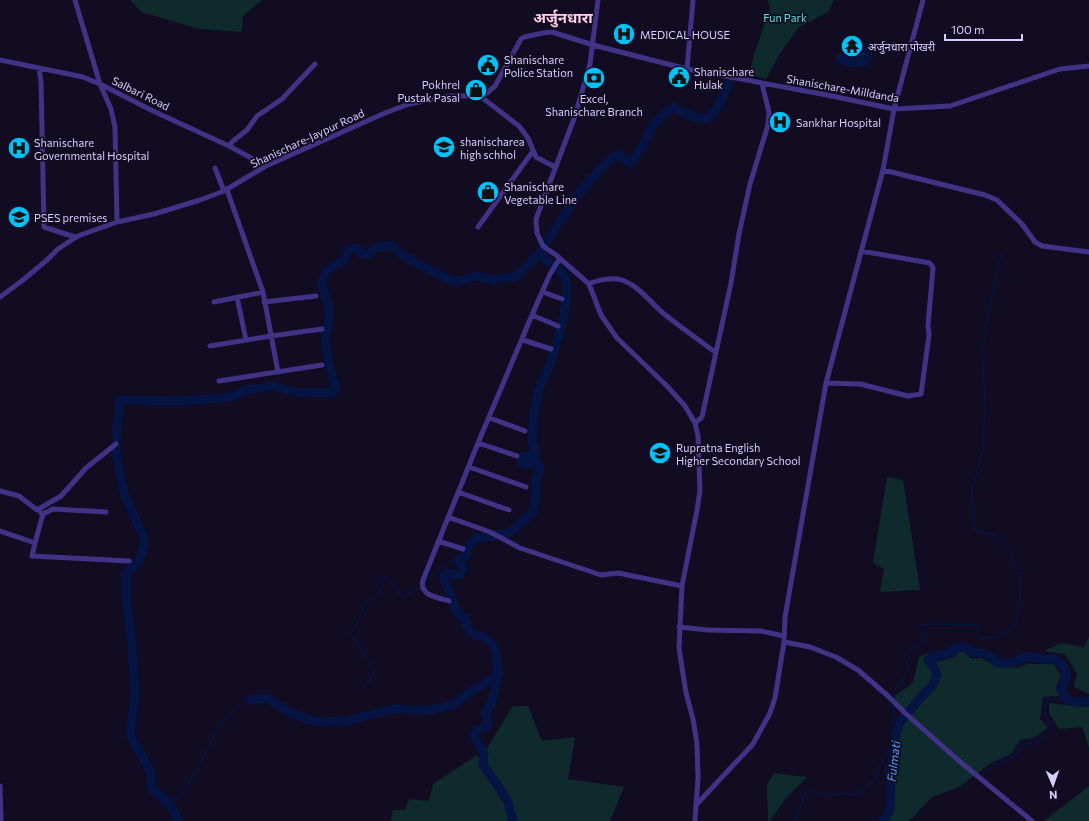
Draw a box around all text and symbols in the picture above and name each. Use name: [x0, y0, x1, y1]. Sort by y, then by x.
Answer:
district label: अर्जुनधारा: [533, 8, 593, 28]
park label: Fun Park: [763, 11, 807, 24]
scale bar: [945, 16, 1022, 42]
hospital icon: MEDICAL HOUSE: [611, 21, 637, 47]
text: 100 m: [951, 22, 985, 36]
place label: MEDICAL HOUSE: [640, 28, 730, 41]
temple icon: अर्जुनधारा पोखरी: [839, 33, 865, 59]
place label: अर्जुनधारा पोखरी: [868, 40, 935, 54]
public building icon: Shanischare Police Station: [475, 52, 501, 78]
place label: Shanischare Police Station: [504, 53, 573, 79]
public building icon: Shanischare Hulak: [666, 64, 692, 90]
bank icon: Excel, Shanischare Branch: [581, 65, 607, 91]
place label: Shanischare Hulak: [694, 65, 754, 91]
street label: Shanischare-Milldanda: [786, 72, 900, 104]
street label: Salbari Road: [110, 74, 172, 112]
shop icon: Pokhrel Pustak Pasal: [463, 77, 489, 103]
place label: Pokhrel Pustak Pasal: [397, 78, 460, 104]
place label: Excel, Shanischare Branch: [545, 92, 643, 118]
street label: Shanischare-Jaypur Road: [248, 106, 366, 171]
hospital icon: Sankhar Hospital: [767, 109, 793, 135]
place label: Sankhar Hospital: [796, 116, 881, 129]
school or university icon: shanischarea high schhol: [431, 134, 457, 160]
hospital icon: Shanischare Governmental Hospital: [6, 135, 32, 161]
place label: shanischarea high schhol: [460, 135, 524, 161]
place label: Shanischare Governmental Hospital: [34, 136, 149, 162]
shop icon: Shanischare Vegetable Line: [475, 179, 501, 205]
place label: Shanischare Vegetable Line: [504, 180, 577, 206]
school or university icon: PSES premises: [6, 204, 32, 230]
place label: PSES premises: [34, 211, 107, 224]
school or university icon: Rupratna English Higher Secondary School: [647, 440, 673, 466]
place label: Rupratna English Higher Secondary School: [676, 441, 801, 467]
water label: Fulmati: [884, 739, 903, 782]
north arrow: [1033, 765, 1073, 805]
text: N: [1049, 789, 1058, 802]

